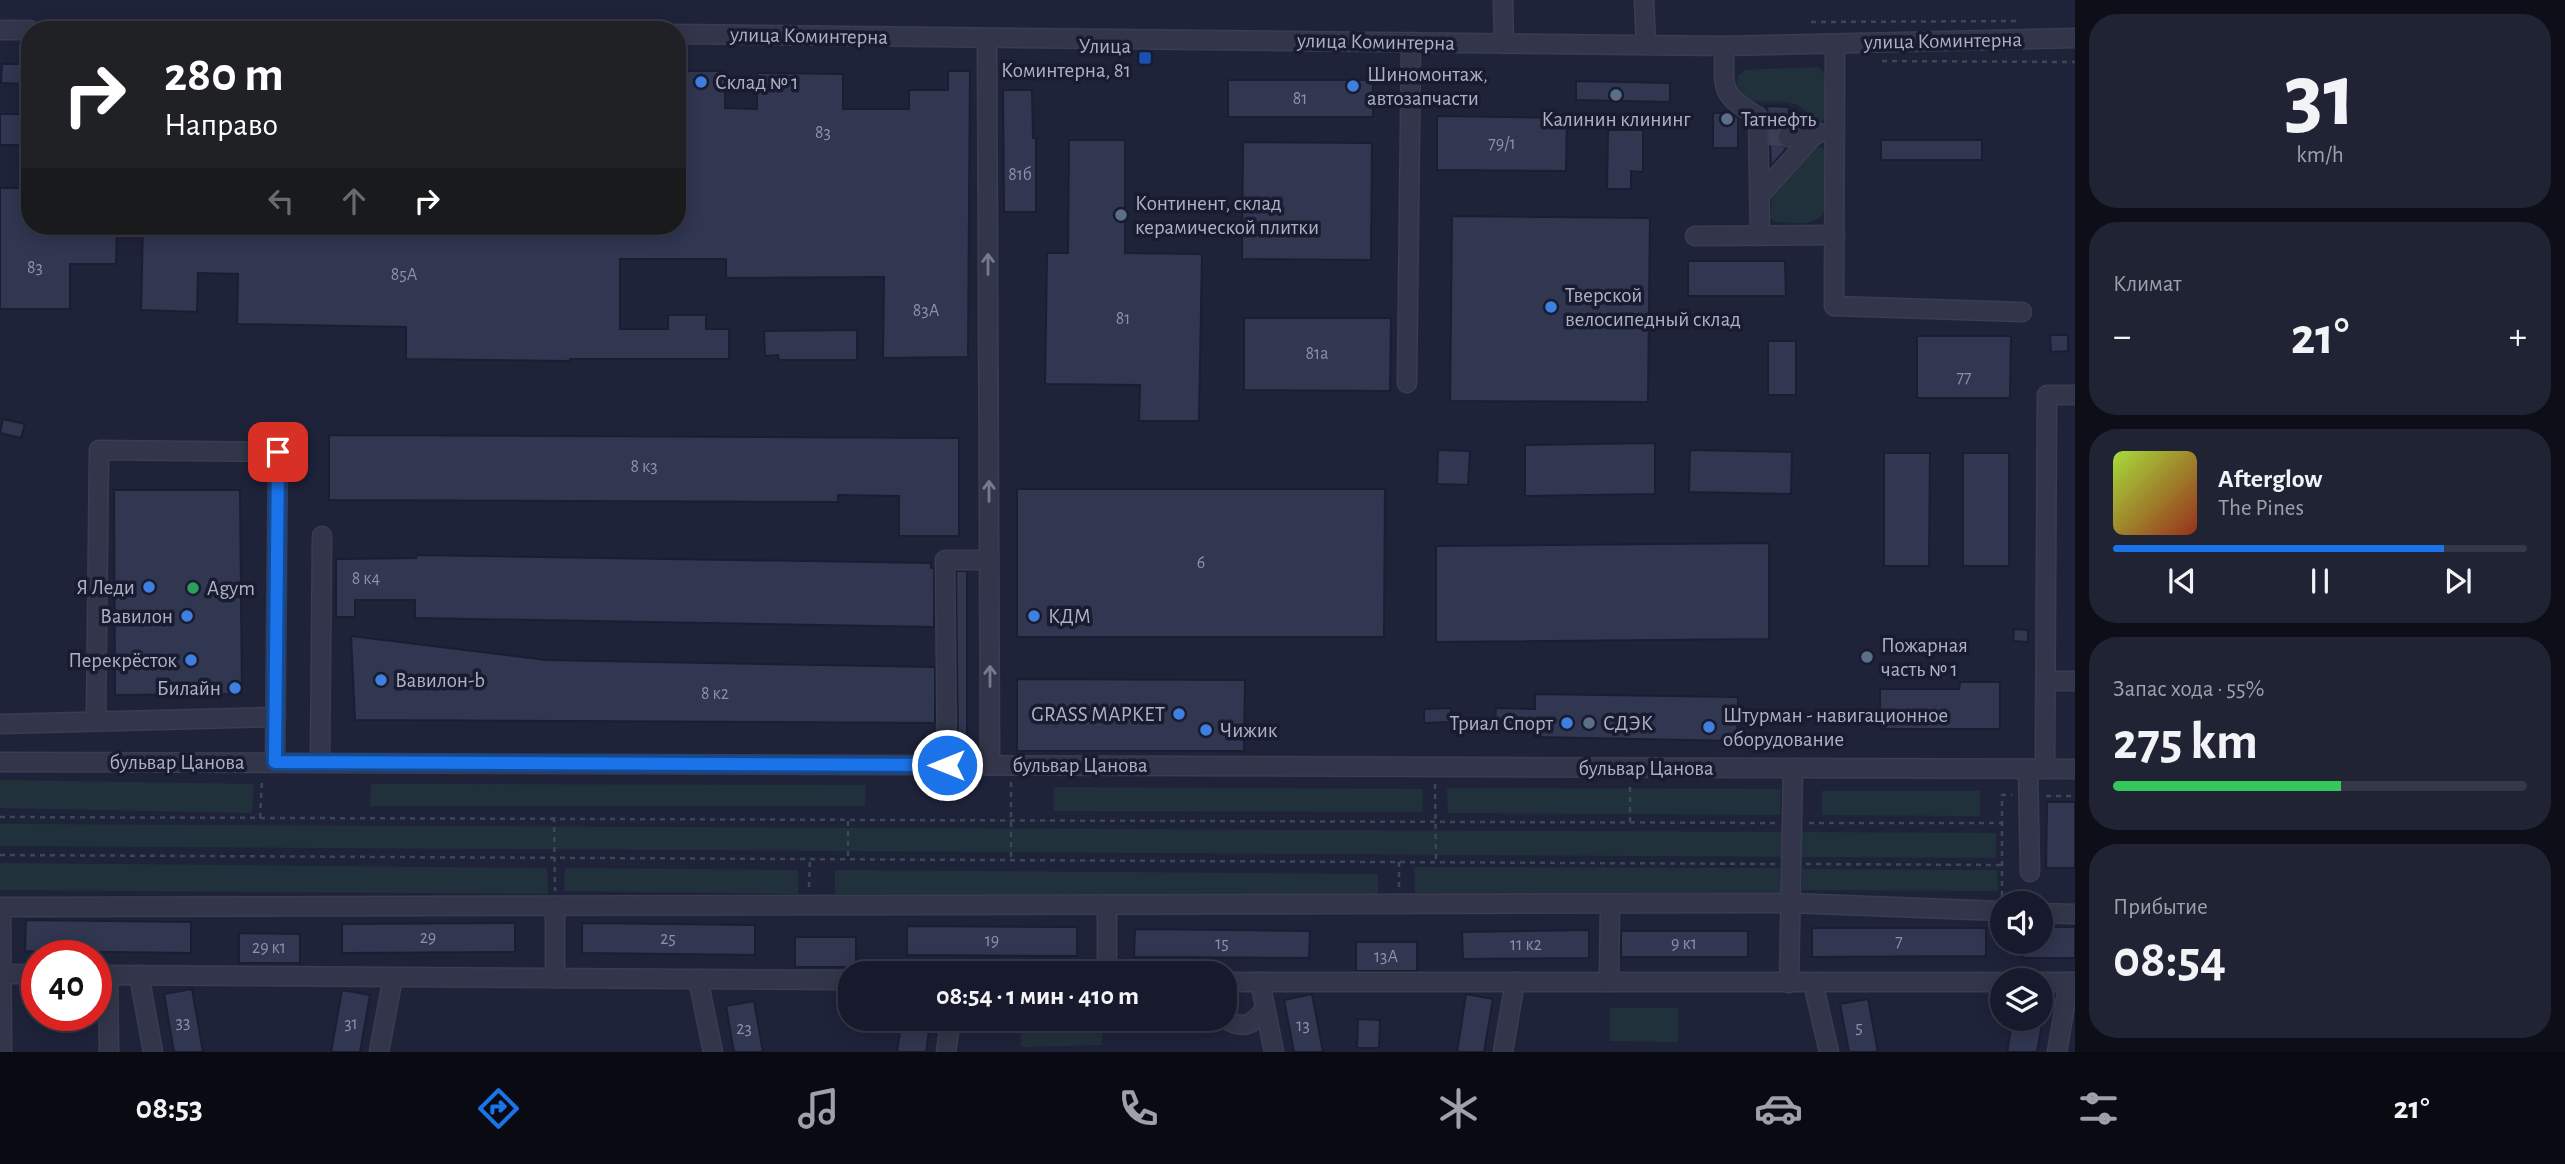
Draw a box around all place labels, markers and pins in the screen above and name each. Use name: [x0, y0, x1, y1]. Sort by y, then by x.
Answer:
place label: Улица Коминтерна, 81: [1001, 36, 1131, 81]
marker: Улица Коминтерна, 81: [1137, 50, 1153, 66]
place label: Шиномонтаж, автозапчасти: [1367, 64, 1488, 109]
place label: Склад № 1: [715, 72, 799, 93]
marker: Склад № 1: [693, 74, 709, 90]
marker: Шиномонтаж, автозапчасти: [1345, 78, 1361, 94]
marker: Калинин клининг: [1608, 87, 1624, 103]
place label: Калинин клининг: [1541, 109, 1691, 130]
place label: Татнефть: [1741, 109, 1816, 130]
marker: Татнефть: [1719, 111, 1735, 127]
place label: Континент, склад керамической плитки: [1135, 193, 1319, 238]
marker: Континент, склад керамической плитки: [1113, 207, 1129, 223]
place label: Тверской велосипедный склад: [1565, 285, 1741, 330]
marker: Тверской велосипедный склад: [1543, 299, 1559, 315]
pin: [248, 422, 308, 482]
place label: Я Леди: [76, 577, 135, 598]
place label: Agym: [207, 578, 255, 599]
marker: Я Леди: [141, 579, 157, 595]
marker: Agym: [185, 580, 201, 596]
place label: Вавилон: [100, 606, 173, 627]
place label: КДМ: [1048, 606, 1091, 627]
marker: Вавилон: [179, 608, 195, 624]
marker: КДМ: [1026, 608, 1042, 624]
place label: Пожарная часть № 1: [1881, 635, 1968, 680]
marker: Пожарная часть № 1: [1859, 649, 1875, 665]
place label: Перекрёсток: [68, 650, 177, 671]
marker: Перекрёсток: [183, 652, 199, 668]
place label: Вавилон-b: [395, 670, 485, 691]
marker: Вавилон-b: [373, 672, 389, 688]
place label: Билайн: [157, 678, 221, 699]
marker: Билайн: [227, 680, 243, 696]
place label: GRASS МАРКЕТ: [1031, 704, 1165, 725]
place label: Штурман - навигационное оборудование: [1723, 705, 1948, 750]
marker: GRASS МАРКЕТ: [1171, 706, 1187, 722]
place label: Триал Спорт: [1450, 713, 1553, 734]
place label: СДЭК: [1603, 713, 1653, 734]
marker: Триал Спорт: [1559, 715, 1575, 731]
marker: СДЭК: [1581, 715, 1597, 731]
marker: Штурман - навигационное оборудование: [1701, 719, 1717, 735]
place label: Чижик: [1220, 720, 1278, 741]
marker: Чижик: [1198, 722, 1214, 738]

